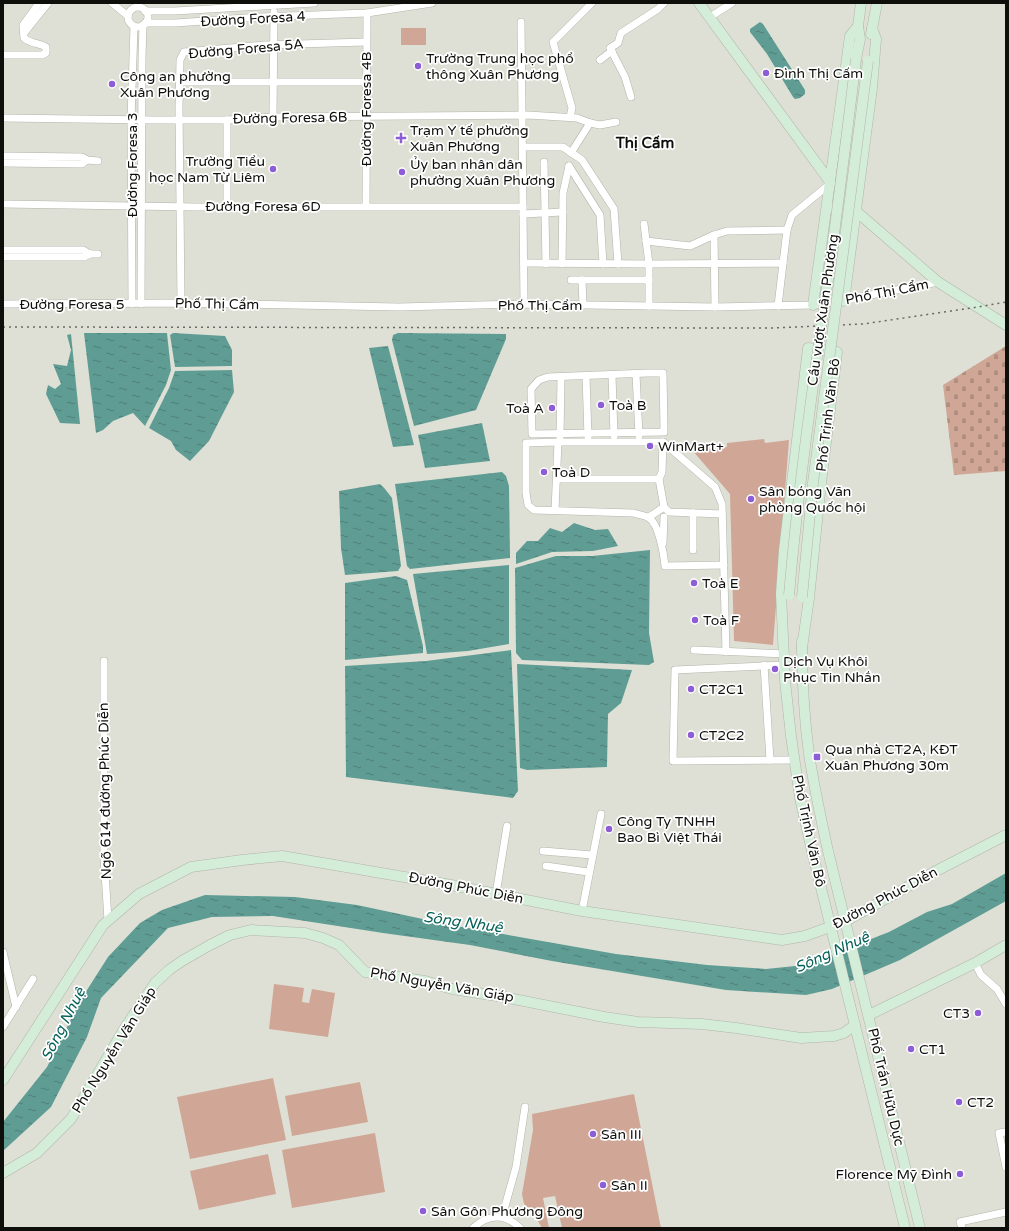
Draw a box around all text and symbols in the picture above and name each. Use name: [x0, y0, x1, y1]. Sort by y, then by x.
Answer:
street label: Đường Foresa 4: [200, 8, 306, 30]
street label: Đường Foresa 5A: [188, 35, 304, 63]
place label: Trường Trung học phổ thông Xuân Phương: [426, 50, 574, 83]
street label: Đường Foresa 4B: [358, 52, 375, 166]
marker: Trường Trung học phổ thông Xuân Phương: [413, 61, 423, 71]
place label: Đình Thị Cấm: [774, 65, 863, 82]
place label: Công an phường Xuân Phương: [120, 68, 231, 101]
marker: Đình Thị Cấm: [761, 68, 771, 78]
marker: Công an phường Xuân Phương: [107, 79, 117, 89]
street label: Đường Foresa 6B: [232, 108, 348, 128]
street label: Đường Foresa 3: [124, 112, 141, 218]
place label: Trạm Y tế phường Xuân Phương: [410, 122, 529, 155]
marker: Trạm Y tế phường Xuân Phương: [395, 132, 407, 144]
district label: Thị Cấm: [615, 134, 674, 152]
place label: Trường Tiểu học Nam Từ Liêm: [149, 153, 265, 186]
place label: Ủy ban nhân dân phường Xuân Phương: [410, 156, 555, 189]
marker: Trường Tiểu học Nam Từ Liêm: [268, 164, 278, 174]
marker: Ủy ban nhân dân phường Xuân Phương: [397, 167, 407, 177]
street label: Đường Foresa 6D: [205, 198, 321, 215]
street label: Cầu vượt Xuân Phương: [804, 233, 842, 387]
street label: Phố Thị Cẩm: [844, 276, 930, 308]
street label: Phố Thị Cẩm: [175, 295, 259, 313]
street label: Đường Foresa 5: [19, 296, 125, 313]
street label: Phố Thị Cẩm: [498, 297, 582, 314]
street label: Phố Trịnh Văn Bô: [813, 357, 843, 473]
place label: Toà B: [609, 397, 646, 414]
place label: Toà A: [506, 400, 544, 417]
marker: Toà B: [596, 400, 606, 410]
marker: Toà A: [547, 403, 557, 413]
place label: WinMart+: [658, 438, 724, 455]
marker: WinMart+: [645, 441, 655, 451]
place label: Toà D: [552, 464, 590, 481]
marker: Toà D: [539, 467, 549, 477]
place label: Sân bóng Văn phòng Quốc hội: [759, 483, 866, 516]
marker: Sân bóng Văn phòng Quốc hội: [746, 494, 756, 504]
place label: Toà E: [702, 575, 739, 592]
marker: Toà E: [689, 578, 699, 588]
place label: Toà F: [703, 612, 740, 629]
marker: Toà F: [690, 615, 700, 625]
place label: Dịch Vụ Khôi Phục Tin Nhắn: [783, 653, 880, 686]
marker: Dịch Vụ Khôi Phục Tin Nhắn: [770, 664, 780, 674]
place label: CT2C1: [699, 681, 745, 698]
marker: CT2C1: [686, 684, 696, 694]
street label: Ngõ 614 đường Phúc Diễn: [95, 702, 115, 880]
place label: CT2C2: [699, 727, 745, 744]
marker: CT2C2: [686, 730, 696, 740]
place label: Qua nhà CT2A, KĐT Xuân Phương 30m: [825, 741, 958, 774]
marker: Qua nhà CT2A, KĐT Xuân Phương 30m: [812, 752, 822, 762]
street label: Phố Trịnh Văn Bô: [789, 773, 829, 889]
place label: Công Ty TNHH Bao Bì Việt Thái: [617, 813, 722, 846]
marker: Công Ty TNHH Bao Bì Việt Thái: [604, 824, 614, 834]
street label: Đường Phúc Diễn: [830, 863, 940, 933]
street label: Đường Phúc Diễn: [407, 869, 525, 907]
water label: Sông Nhuệ: [422, 908, 505, 937]
water label: Sông Nhuệ: [792, 927, 873, 976]
street label: Phố Nguyễn Văn Giáp: [369, 964, 515, 1006]
water label: Sông Nhuệ: [37, 983, 90, 1063]
street label: Phố Nguyễn Văn Giáp: [68, 984, 160, 1116]
place label: CT3: [943, 1005, 970, 1022]
marker: CT3: [973, 1008, 983, 1018]
street label: Phố Trần Hữu Dực: [864, 1026, 908, 1148]
place label: CT1: [919, 1041, 946, 1058]
marker: CT1: [906, 1044, 916, 1054]
place label: CT2: [967, 1094, 994, 1111]
marker: CT2: [954, 1097, 964, 1107]
place label: Sân III: [601, 1126, 642, 1143]
marker: Sân III: [588, 1129, 598, 1139]
place label: Florence Mỹ Đình: [835, 1166, 952, 1183]
marker: Florence Mỹ Đình: [955, 1169, 965, 1179]
place label: Sân II: [611, 1177, 648, 1194]
marker: Sân II: [598, 1180, 608, 1190]
place label: Sân Gôn Phương Đông: [431, 1203, 583, 1220]
marker: Sân Gôn Phương Đông: [418, 1206, 428, 1216]

